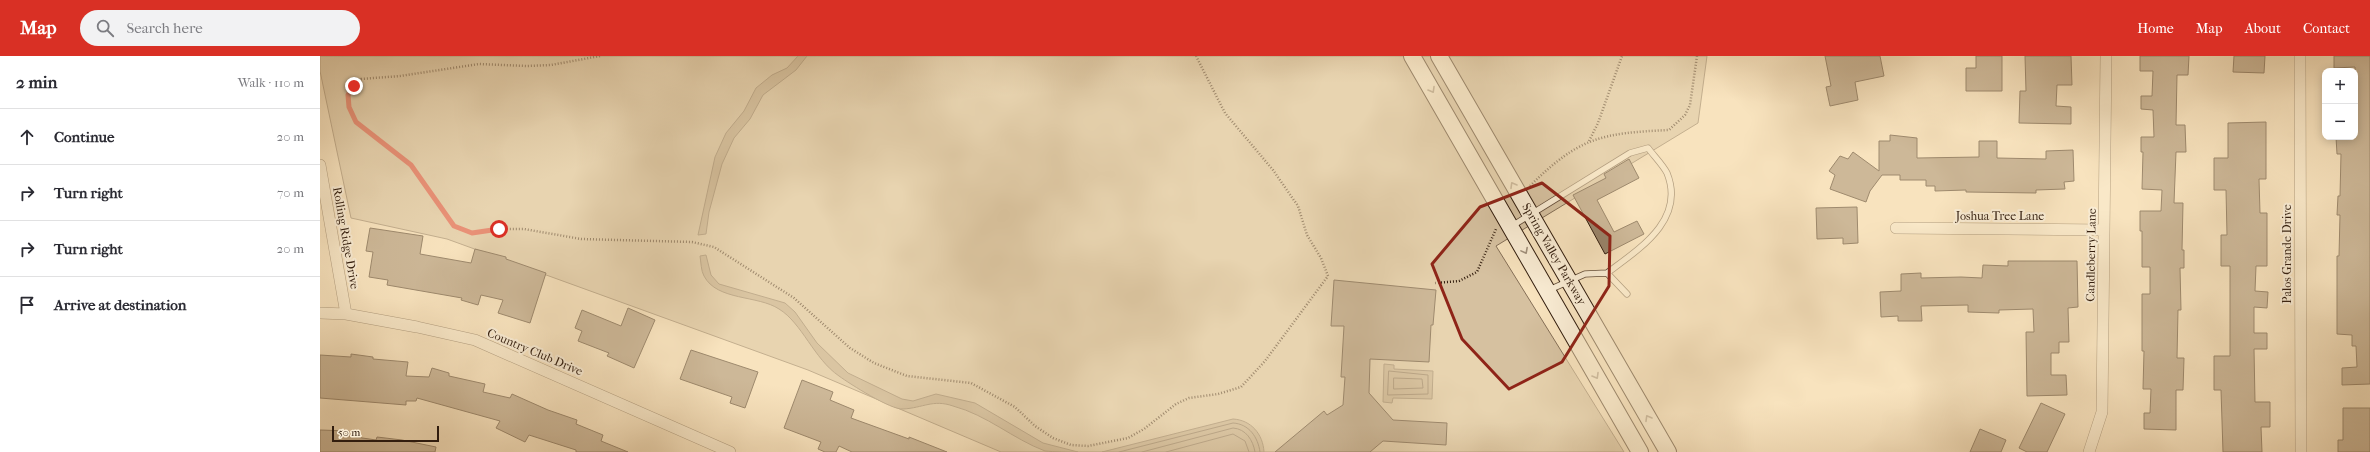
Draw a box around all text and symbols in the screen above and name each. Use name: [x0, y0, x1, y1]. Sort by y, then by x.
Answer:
search box: [80, 10, 360, 46]
text: Map: [20, 17, 56, 39]
icon: search: [94, 17, 116, 39]
text: Search here: [126, 19, 203, 37]
text: Home: [2137, 20, 2174, 37]
text: Map: [2196, 20, 2223, 37]
text: About: [2245, 20, 2281, 37]
text: Contact: [2303, 20, 2350, 37]
map controls: [2322, 68, 2358, 140]
button: +: [2322, 68, 2358, 104]
text: 2 min: [16, 72, 57, 92]
text: Walk · 110 m: [238, 75, 304, 90]
route end: [345, 77, 363, 95]
one-way arrow: [1427, 86, 1434, 93]
button: −: [2322, 104, 2358, 140]
icon: ahead: [16, 126, 38, 148]
text: Continue: [54, 128, 114, 146]
text: 20 m: [277, 129, 304, 144]
icon: right: [16, 182, 38, 204]
one-way arrow: [1510, 182, 1517, 189]
text: Turn right: [54, 184, 123, 202]
text: 70 m: [277, 185, 304, 200]
street label: Rolling Ridge Drive: [330, 186, 362, 290]
street label: Spring Valley Parkway: [1519, 200, 1589, 308]
street label: Palos Grande Drive: [2280, 204, 2294, 304]
street label: Candleberry Lane: [2083, 208, 2099, 302]
street label: Joshua Tree Lane: [1955, 209, 2044, 223]
route start: [490, 220, 508, 238]
icon: right: [16, 238, 38, 260]
text: Turn right: [54, 240, 123, 258]
text: 20 m: [277, 241, 304, 256]
one-way arrow: [1520, 246, 1528, 254]
icon: arrive: [16, 294, 38, 316]
text: Arrive at destination: [54, 296, 186, 314]
street label: Country Club Drive: [485, 326, 585, 378]
one-way arrow: [1592, 371, 1599, 379]
one-way arrow: [1646, 415, 1653, 422]
scale bar: [332, 424, 439, 443]
text: 50 m: [338, 426, 360, 439]

